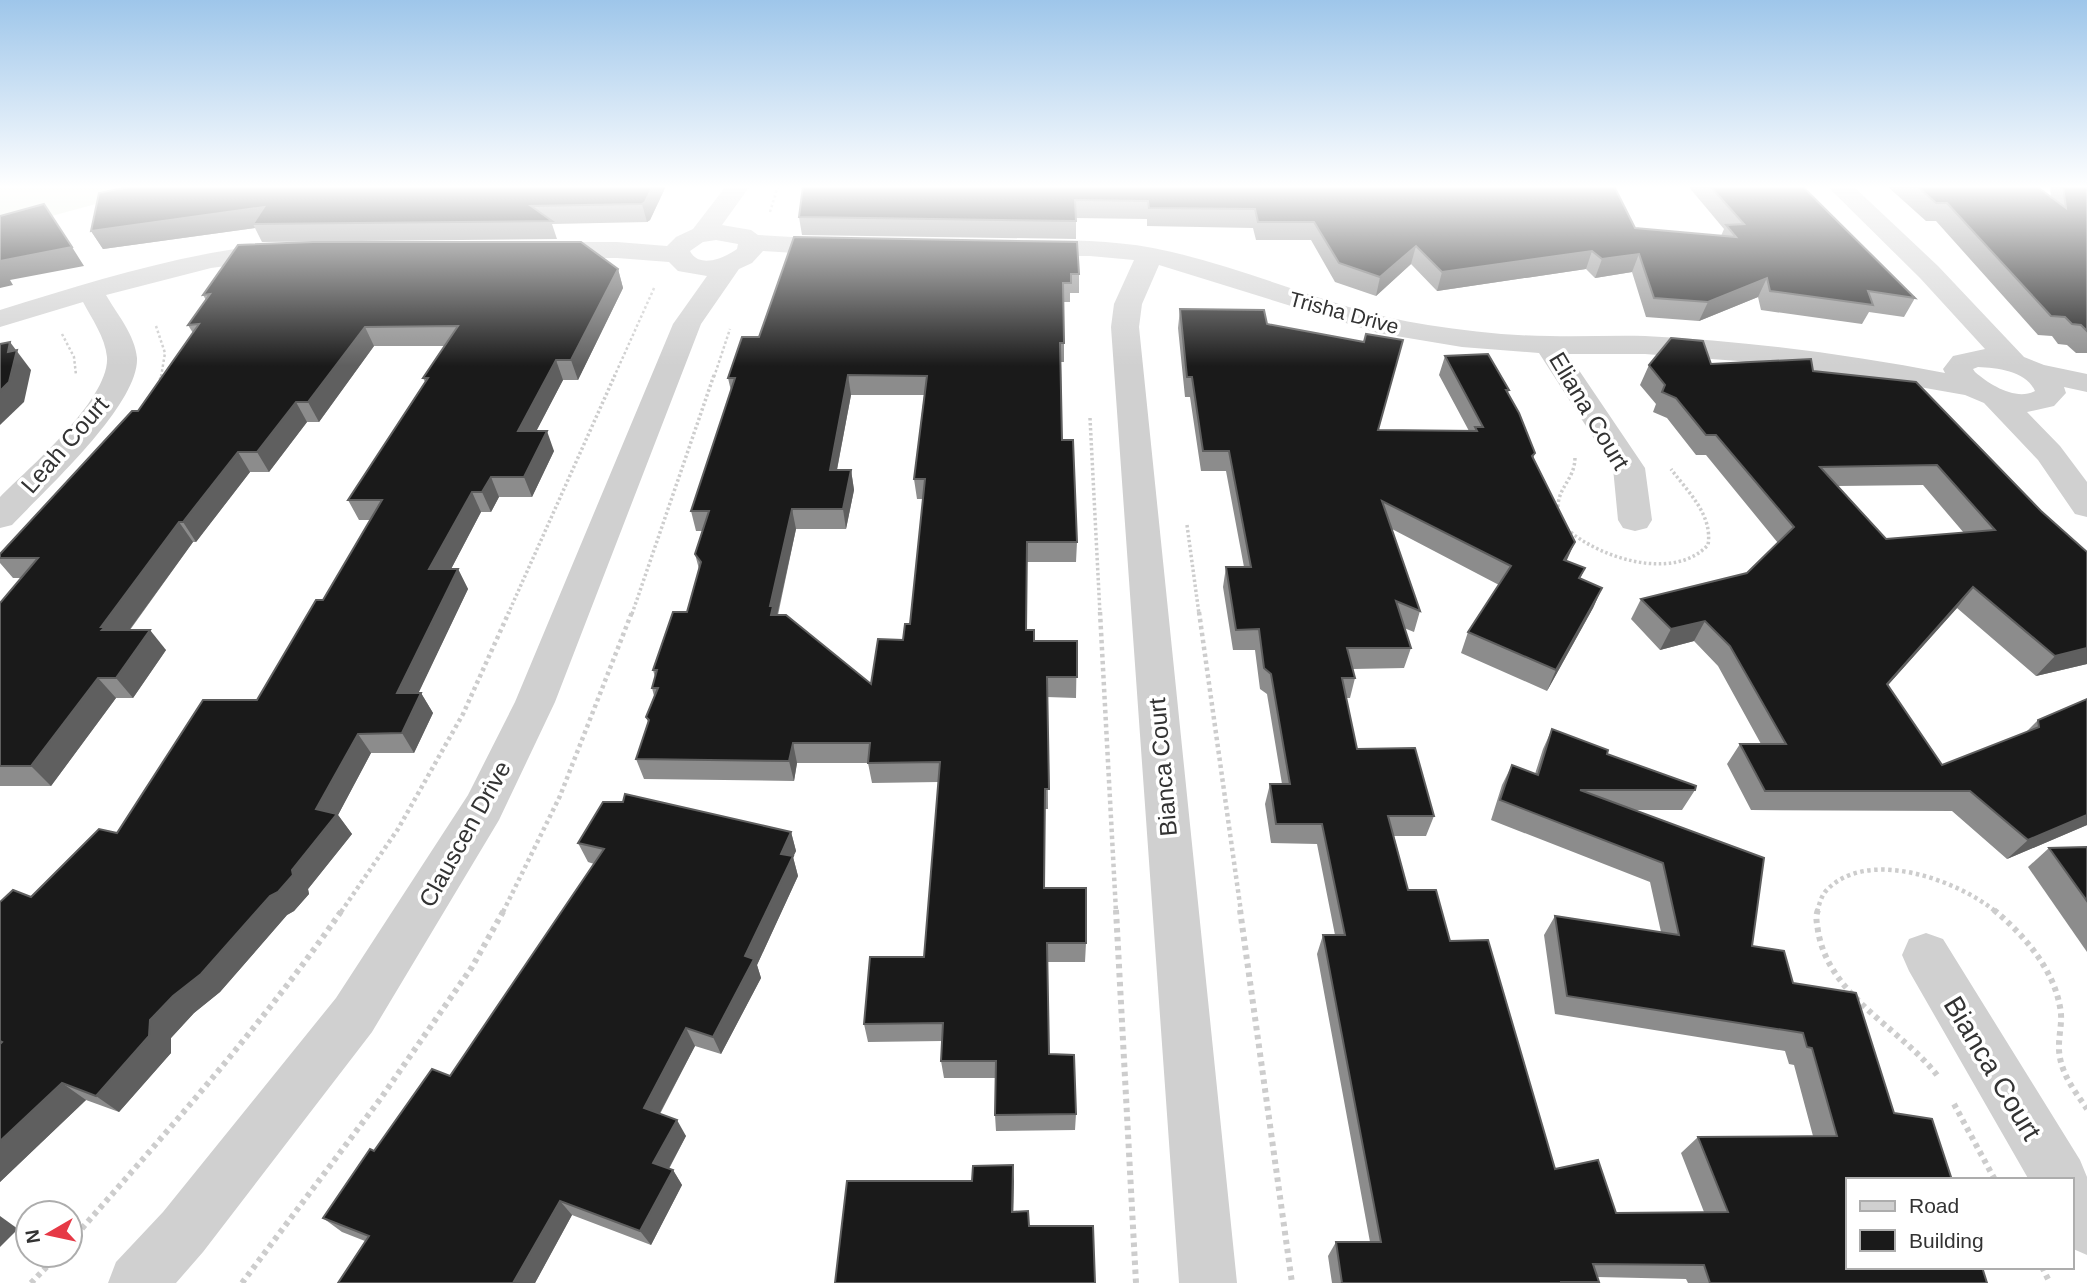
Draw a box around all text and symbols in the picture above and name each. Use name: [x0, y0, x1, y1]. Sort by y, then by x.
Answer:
street label: Trisha Drive: [1287, 287, 1401, 338]
street label: Eliana Court: [1544, 347, 1635, 475]
street label: Leah Court: [15, 391, 114, 498]
street label: Bianca Court: [1143, 696, 1182, 837]
street label: Clauscen Drive: [413, 756, 516, 911]
street label: Bianca Court: [1938, 991, 2048, 1146]
legend: [1846, 1178, 2073, 1269]
text: Road: [1909, 1194, 1959, 1217]
north arrow: [14, 1199, 84, 1269]
text: N: [21, 1228, 44, 1245]
text: Building: [1909, 1229, 1984, 1252]

